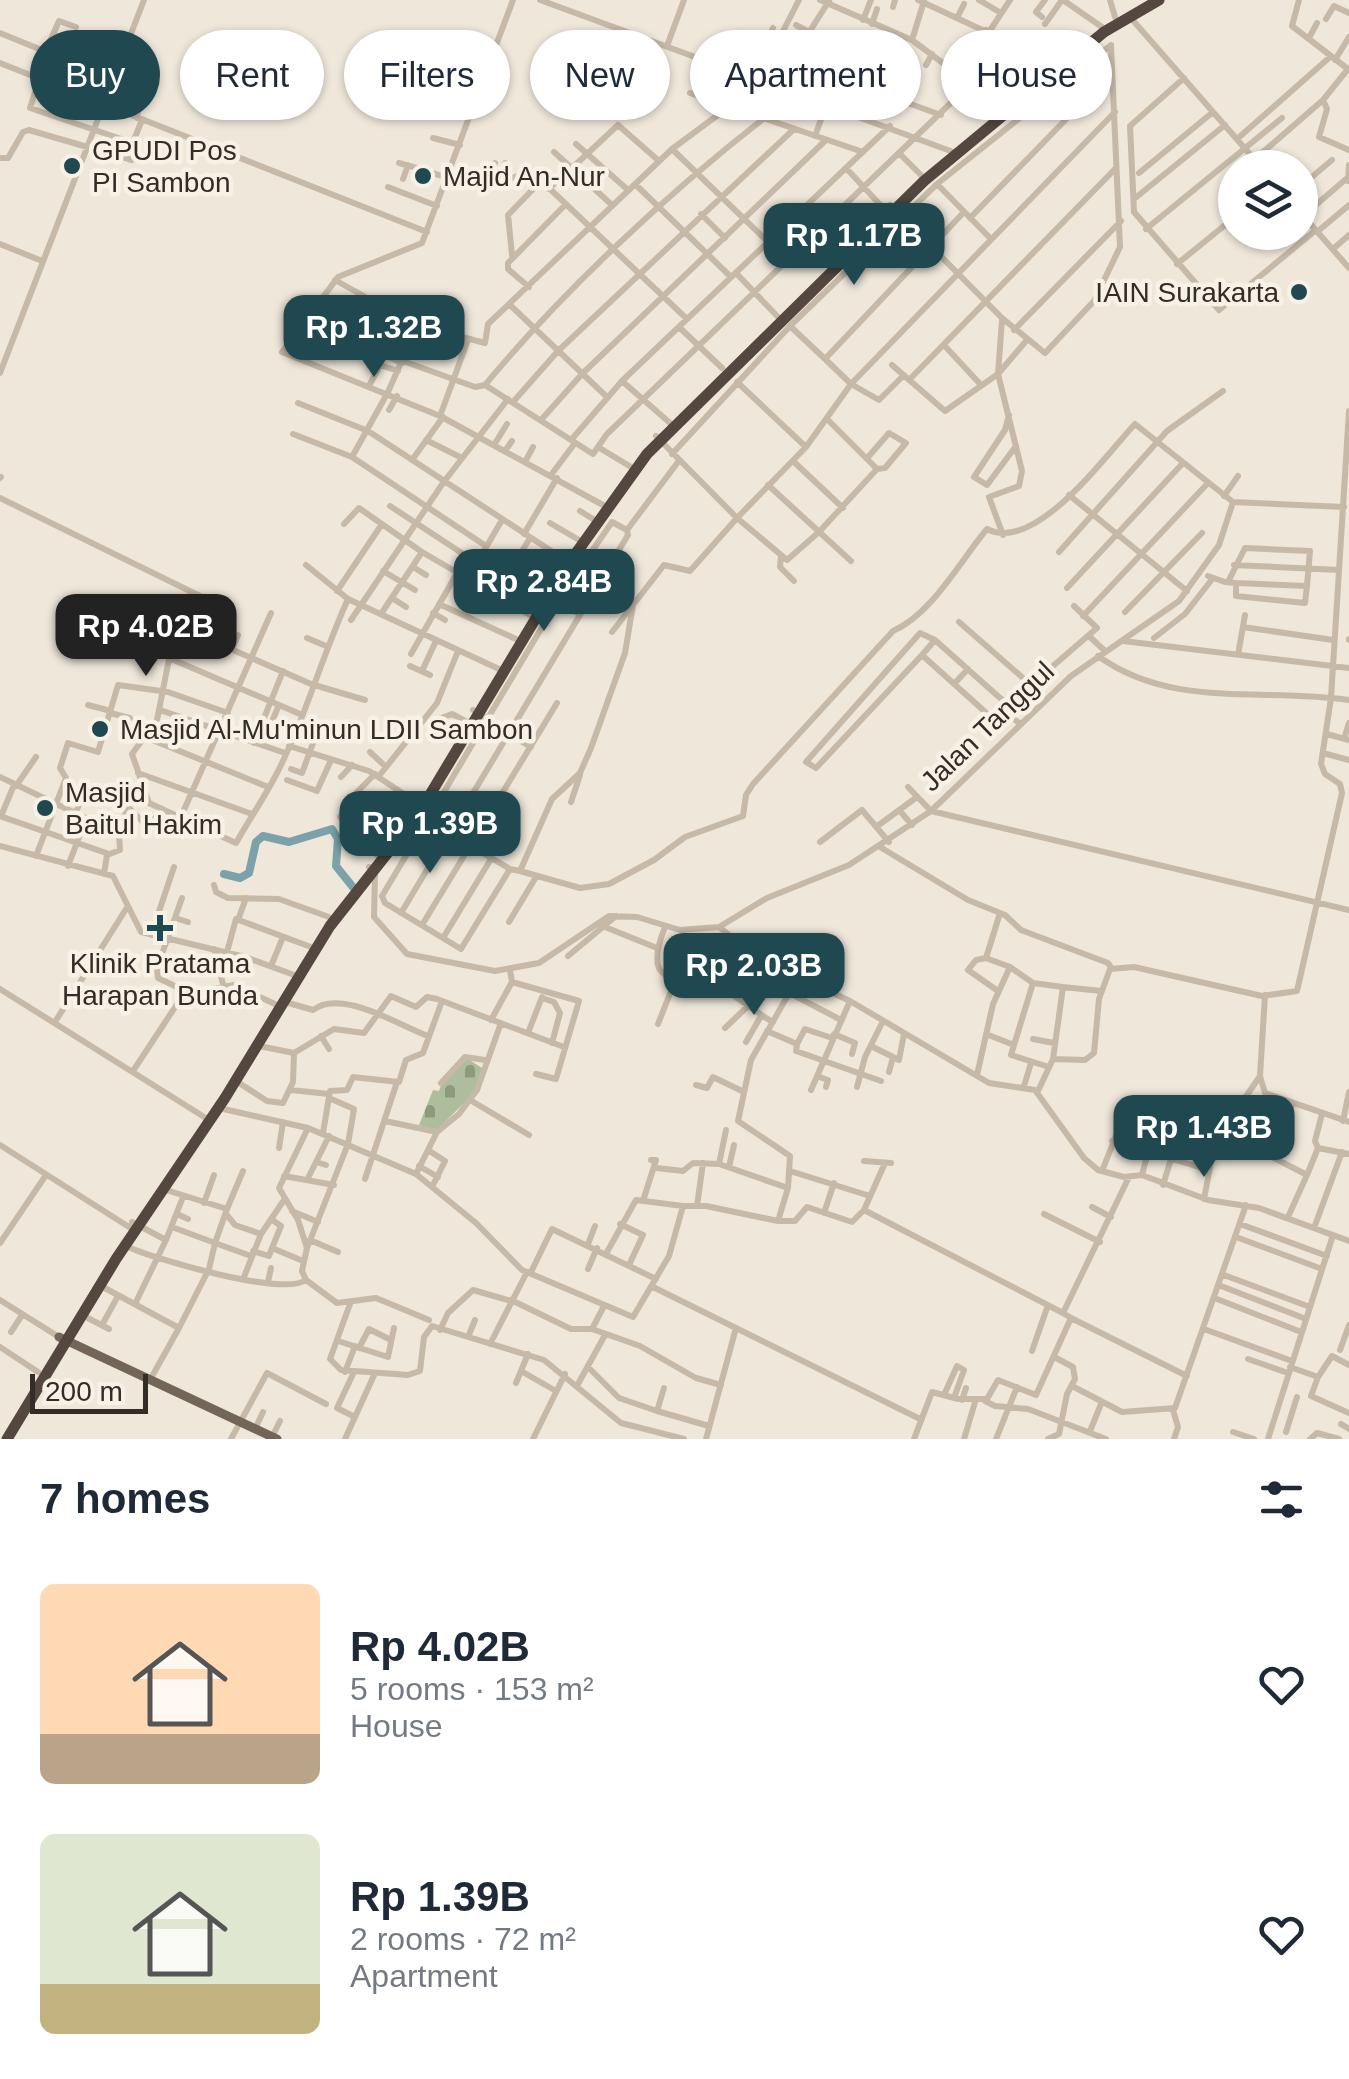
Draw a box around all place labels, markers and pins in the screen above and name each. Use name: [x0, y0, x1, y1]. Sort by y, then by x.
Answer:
place label: GPUDI Pos PI Sambon: [92, 135, 237, 198]
marker: GPUDI Pos PI Sambon: [61, 155, 83, 177]
place label: Majid An-Nur: [443, 161, 605, 192]
marker: Majid An-Nur: [412, 165, 434, 187]
pin: Rp 1.17B: [751, 203, 957, 288]
place label: IAIN Surakarta: [1095, 277, 1279, 308]
marker: IAIN Surakarta: [1288, 281, 1310, 303]
pin: Rp 1.32B: [271, 295, 477, 380]
pin: Rp 2.84B: [441, 549, 647, 634]
pin: Rp 4.02B: [43, 594, 249, 679]
place label: Masjid Al-Mu'minun LDII Sambon: [120, 714, 533, 745]
marker: Masjid Al-Mu'minun LDII Sambon: [89, 718, 111, 740]
place label: Masjid Baitul Hakim: [65, 777, 222, 840]
pin: Rp 1.39B: [327, 791, 533, 876]
marker: Masjid Baitul Hakim: [34, 797, 56, 819]
marker: Klinik Pratama Harapan Bunda: [147, 915, 173, 941]
pin: Rp 2.03B: [651, 933, 857, 1018]
place label: Klinik Pratama Harapan Bunda: [62, 948, 259, 1011]
pin: Rp 1.43B: [1101, 1095, 1307, 1180]

